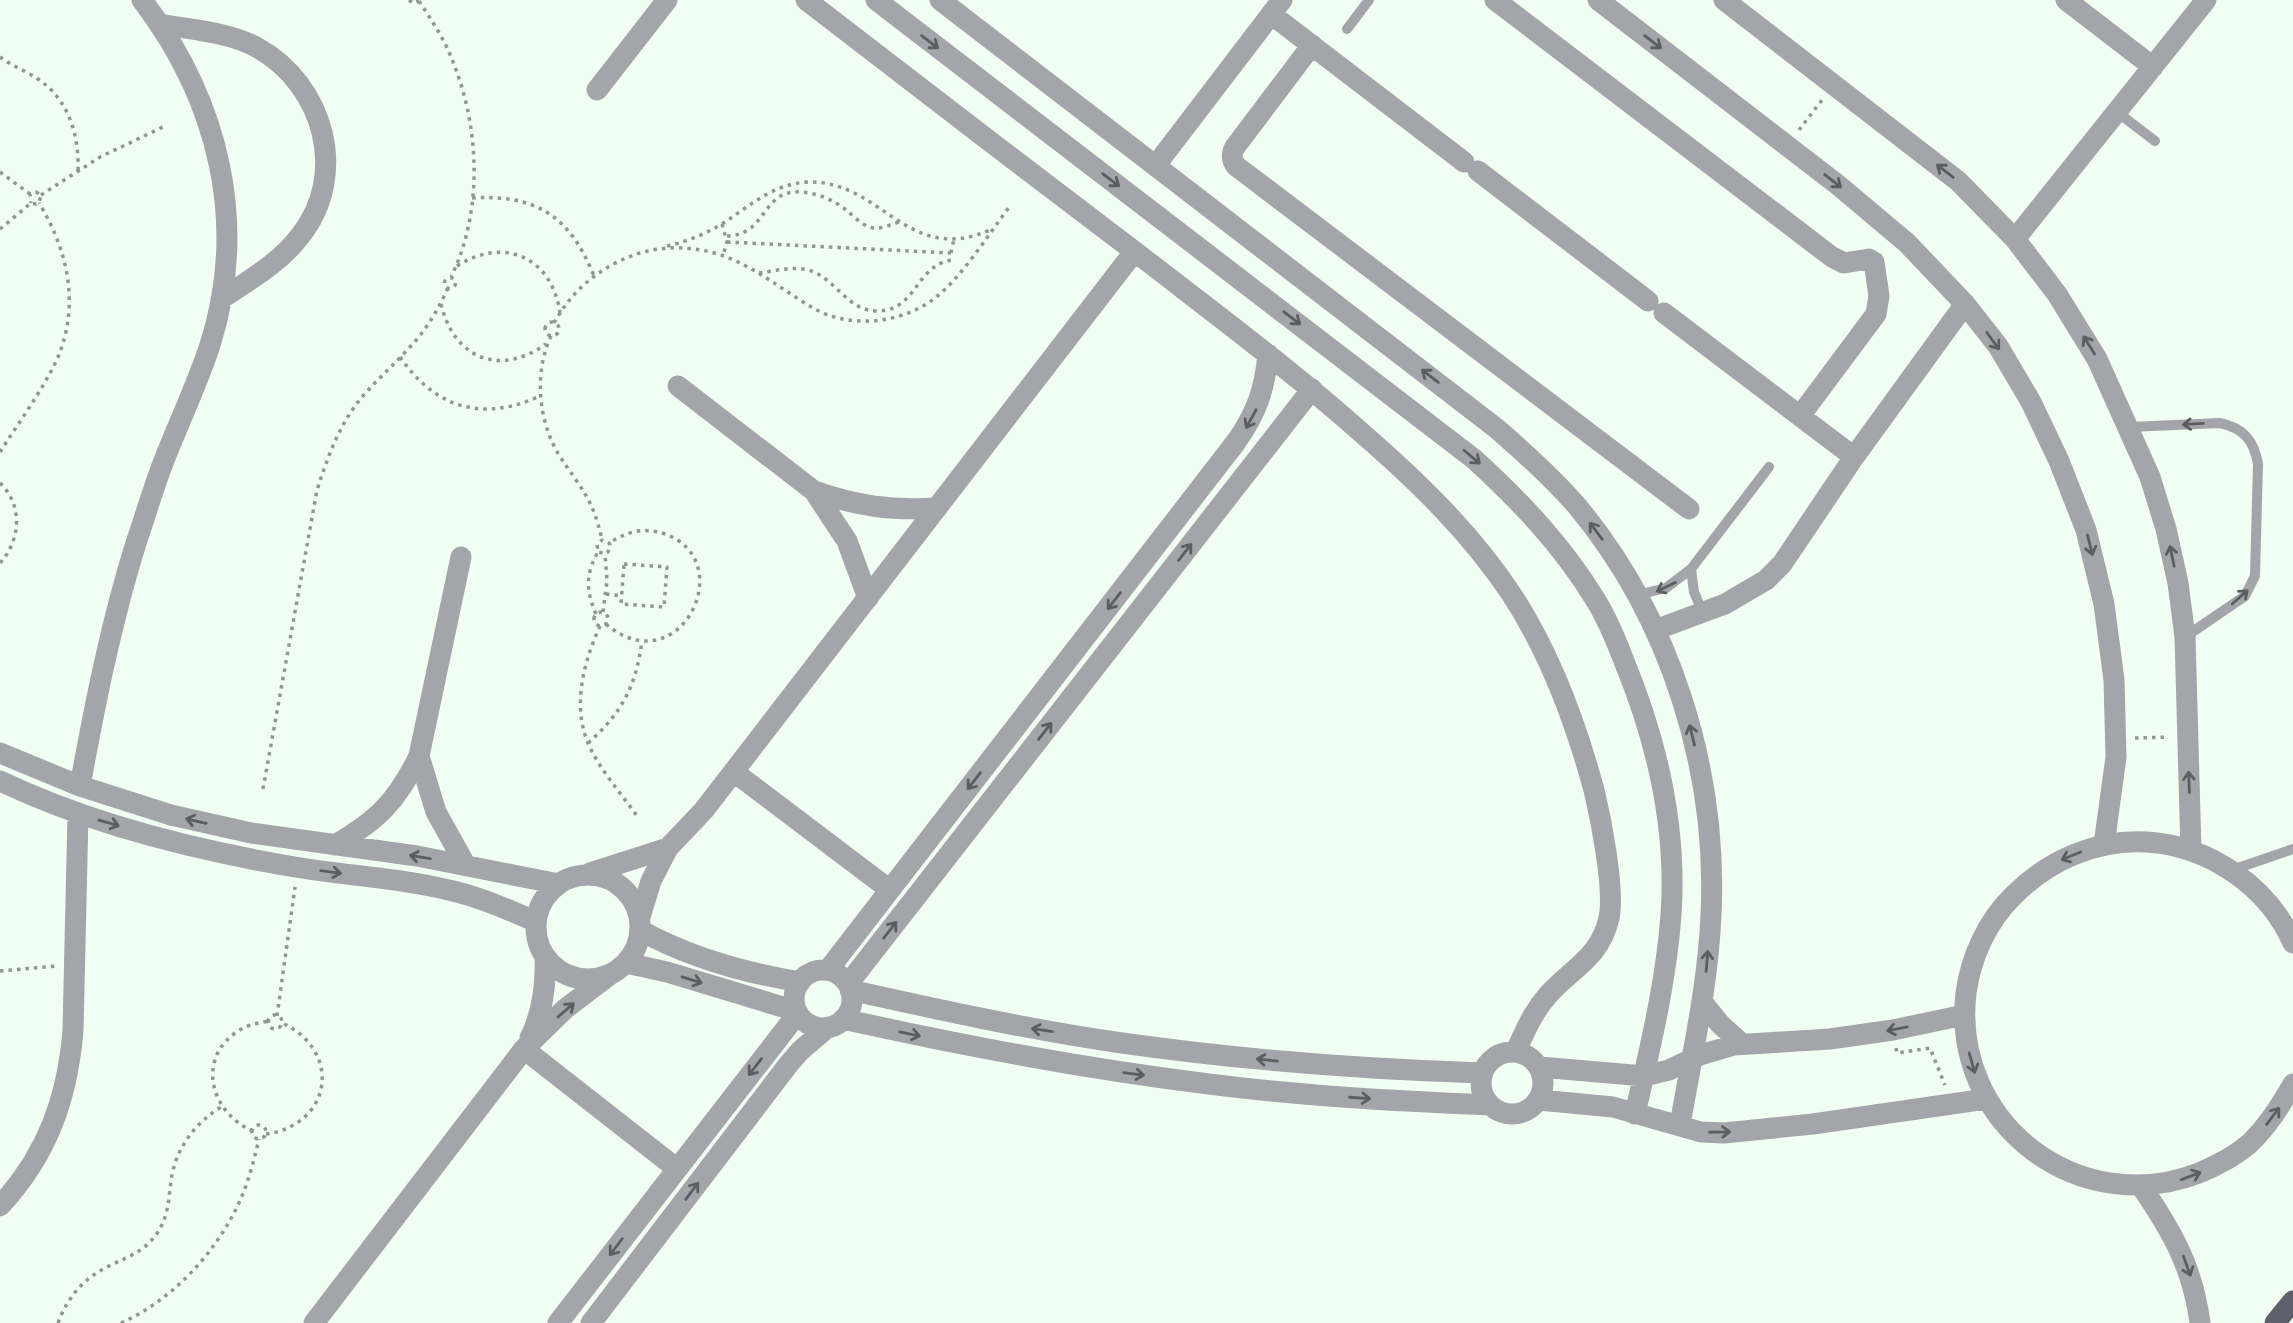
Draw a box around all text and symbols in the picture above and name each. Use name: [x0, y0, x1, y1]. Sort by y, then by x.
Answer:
one-way arrow: [921, 34, 939, 49]
one-way arrow: [1643, 34, 1661, 49]
one-way arrow: [1936, 163, 1954, 178]
one-way arrow: [1101, 172, 1120, 187]
one-way arrow: [1823, 173, 1841, 188]
one-way arrow: [1282, 311, 1300, 326]
one-way arrow: [1985, 331, 2000, 350]
one-way arrow: [2081, 336, 2096, 355]
one-way arrow: [1422, 368, 1440, 384]
one-way arrow: [1244, 409, 1258, 429]
one-way arrow: [2182, 418, 2205, 431]
one-way arrow: [1462, 450, 1480, 465]
one-way arrow: [1588, 522, 1603, 541]
one-way arrow: [2084, 534, 2097, 556]
one-way arrow: [1177, 543, 1192, 562]
one-way arrow: [2165, 545, 2178, 568]
one-way arrow: [1656, 580, 1677, 594]
one-way arrow: [2231, 589, 2249, 605]
one-way arrow: [1106, 591, 1121, 609]
one-way arrow: [1037, 723, 1052, 741]
one-way arrow: [1685, 724, 1698, 747]
one-way arrow: [967, 771, 982, 789]
one-way arrow: [2182, 771, 2196, 794]
one-way arrow: [185, 813, 208, 827]
one-way arrow: [98, 818, 120, 831]
one-way arrow: [409, 850, 432, 863]
one-way arrow: [2061, 851, 2082, 864]
one-way arrow: [319, 866, 342, 879]
one-way arrow: [882, 921, 897, 940]
one-way arrow: [1701, 950, 1714, 973]
one-way arrow: [681, 974, 703, 987]
one-way arrow: [556, 1002, 574, 1018]
one-way arrow: [1031, 1023, 1054, 1036]
one-way arrow: [1886, 1023, 1909, 1036]
one-way arrow: [898, 1027, 921, 1041]
one-way arrow: [1966, 1052, 1979, 1074]
one-way arrow: [1257, 1054, 1279, 1067]
one-way arrow: [748, 1057, 763, 1075]
one-way arrow: [1122, 1068, 1145, 1081]
one-way arrow: [1348, 1092, 1371, 1105]
one-way arrow: [2265, 1107, 2280, 1126]
one-way arrow: [1709, 1125, 1732, 1139]
one-way arrow: [2180, 1169, 2201, 1181]
one-way arrow: [685, 1182, 699, 1201]
one-way arrow: [609, 1237, 624, 1256]
one-way arrow: [2182, 1255, 2194, 1277]

